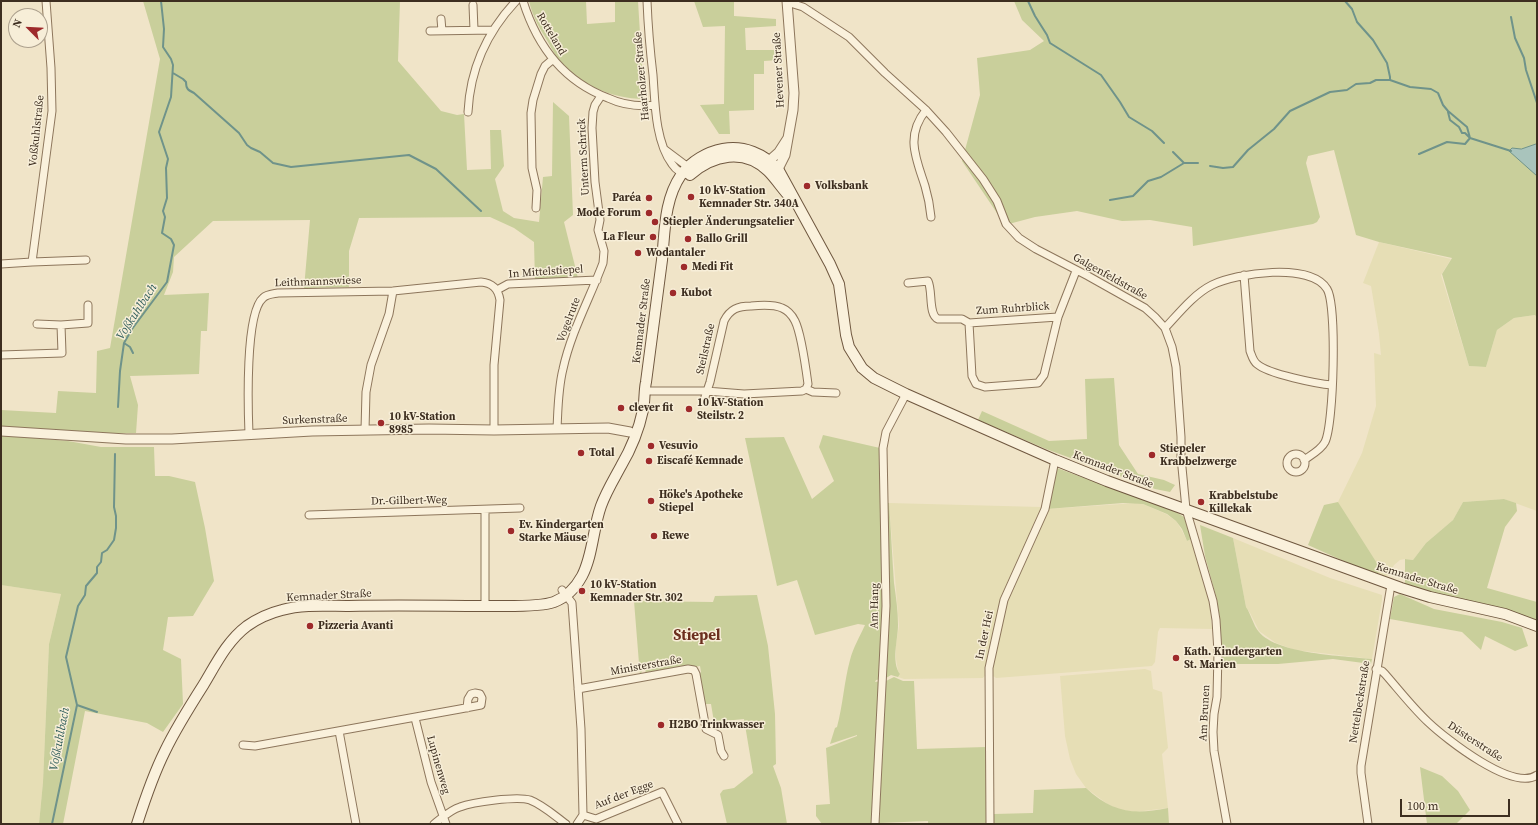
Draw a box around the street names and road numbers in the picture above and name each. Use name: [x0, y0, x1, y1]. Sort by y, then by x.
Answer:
street label: Rotteland: [533, 10, 569, 58]
street label: Haarholzer Straße: [632, 31, 652, 121]
street label: Hevener Straße: [770, 32, 788, 108]
street label: Voßkuhlstraße: [27, 95, 47, 167]
street label: Unterm Schrick: [575, 118, 593, 196]
street label: Galgenfeldstraße: [1070, 251, 1150, 303]
street label: In Mittelstiepel: [508, 263, 584, 281]
street label: Leithmannswiese: [274, 274, 362, 290]
street label: Kemnader Straße: [630, 278, 654, 364]
street label: Vogelrute: [554, 296, 584, 344]
street label: Zum Ruhrblick: [976, 300, 1050, 318]
street label: Steilstraße: [694, 322, 718, 376]
street label: Surkenstraße: [282, 412, 348, 428]
street label: Kemnader Straße: [1071, 449, 1155, 491]
street label: Dr.-Gilbert-Weg: [371, 494, 447, 508]
street label: Kemnader Straße: [1374, 560, 1460, 598]
street label: Am Hang: [868, 583, 882, 629]
street label: Kemnader Straße: [286, 587, 372, 605]
street label: In der Hei: [973, 609, 997, 661]
street label: Ministerstraße: [609, 653, 683, 679]
street label: Nettelbeckstraße: [1347, 660, 1373, 744]
street label: Am Brunen: [1197, 684, 1213, 742]
street label: Düsterstraße: [1445, 719, 1505, 765]
street label: Lupinenweg: [423, 734, 453, 796]
street label: Auf der Egge: [593, 778, 655, 812]

